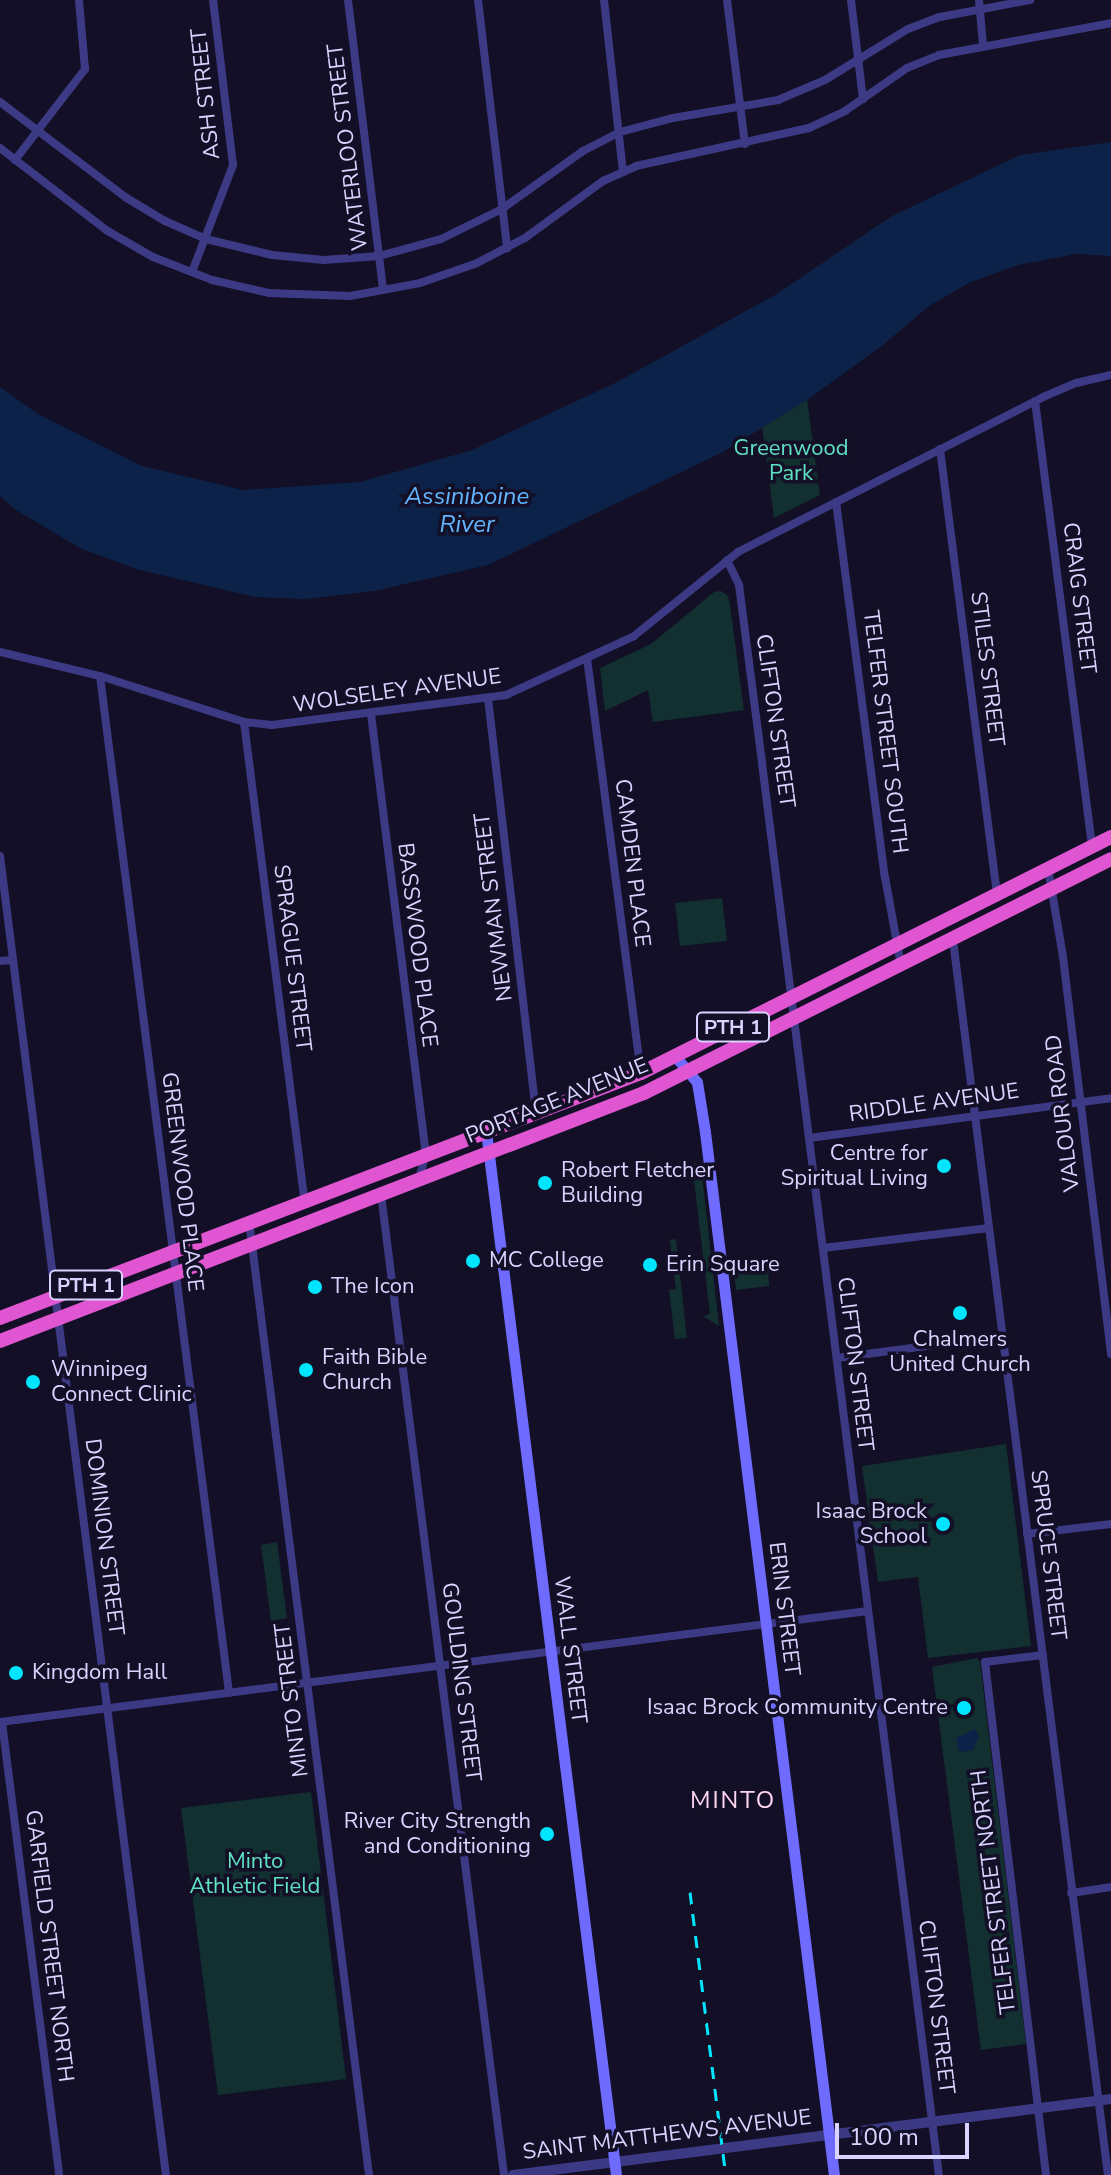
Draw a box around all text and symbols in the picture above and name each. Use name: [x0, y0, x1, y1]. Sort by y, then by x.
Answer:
street label: ASH STREET: [186, 27, 226, 161]
street label: WATERLOO STREET: [322, 42, 374, 252]
park label: Greenwood Park: [733, 435, 849, 486]
water label: Assiniboine River: [405, 483, 529, 539]
street label: CRAIG STREET: [1057, 521, 1101, 675]
street label: STILES STREET: [964, 590, 1010, 748]
street label: TELFER STREET SOUTH: [857, 609, 913, 855]
street label: CLIFTON STREET: [750, 632, 800, 810]
street label: WOLSELEY AVENUE: [291, 663, 503, 719]
street label: CAMDEN PLACE: [609, 777, 655, 949]
street label: NEWMAN STREET: [469, 811, 519, 1003]
street label: BASSWOOD PLACE: [391, 841, 443, 1049]
street label: SPRAGUE STREET: [267, 863, 317, 1053]
road number: PTH 1: [695, 1011, 771, 1043]
street label: VALOUR ROAD: [1040, 1033, 1086, 1193]
street label: PORTAGE AVENUE: [462, 1052, 652, 1150]
street label: GREENWOOD PLACE: [155, 1071, 209, 1293]
street label: RIDDLE AVENUE: [847, 1078, 1021, 1128]
place label: Centre for Spiritual Living: [781, 1140, 928, 1192]
place label: Robert Fletcher Building: [561, 1157, 714, 1208]
marker: Centre for Spiritual Living: [935, 1157, 953, 1175]
marker: Robert Fletcher Building: [536, 1174, 554, 1192]
place label: MC College: [489, 1248, 604, 1274]
marker: MC College: [464, 1252, 482, 1270]
place label: Erin Square: [666, 1252, 780, 1278]
marker: Erin Square: [641, 1256, 659, 1274]
road number: PTH 1: [48, 1269, 124, 1301]
place label: The Icon: [331, 1274, 414, 1300]
street label: CLIFTON STREET: [831, 1275, 879, 1453]
marker: The Icon: [306, 1278, 324, 1296]
marker: Chalmers United Church: [951, 1304, 969, 1322]
place label: Chalmers United Church: [889, 1326, 1031, 1378]
place label: Faith Bible Church: [322, 1344, 427, 1396]
place label: Winnipeg Connect Clinic: [51, 1356, 192, 1408]
marker: Faith Bible Church: [297, 1361, 315, 1379]
marker: Winnipeg Connect Clinic: [22, 1371, 44, 1393]
street label: DOMINION STREET: [79, 1437, 129, 1637]
street label: SPRUCE STREET: [1024, 1468, 1072, 1642]
place label: Isaac Brock School: [816, 1498, 927, 1550]
marker: Isaac Brock School: [934, 1515, 952, 1533]
street label: ERIN STREET: [763, 1540, 805, 1678]
street label: WALL STREET: [548, 1575, 592, 1725]
street label: GOULDING STREET: [436, 1581, 486, 1783]
street label: MINTO STREET: [269, 1621, 315, 1779]
place label: Kingdom Hall: [32, 1660, 167, 1686]
marker: Kingdom Hall: [7, 1664, 25, 1682]
place label: Isaac Brock Community Centre: [647, 1695, 948, 1721]
marker: Isaac Brock Community Centre: [955, 1699, 973, 1717]
street label: TELFER STREET NORTH: [966, 1768, 1022, 2016]
district label: MINTO: [690, 1787, 776, 1815]
street label: GARFIELD STREET NORTH: [19, 1808, 79, 2084]
place label: River City Strength and Conditioning: [344, 1808, 531, 1860]
marker: River City Strength and Conditioning: [538, 1825, 556, 1843]
park label: Minto Athletic Field: [190, 1848, 320, 1900]
street label: CLIFTON STREET: [912, 1918, 960, 2096]
street label: SAINT MATTHEWS AVENUE: [521, 2104, 813, 2166]
scale bar: [839, 2107, 973, 2157]
text: 100 m: [849, 2121, 919, 2153]

